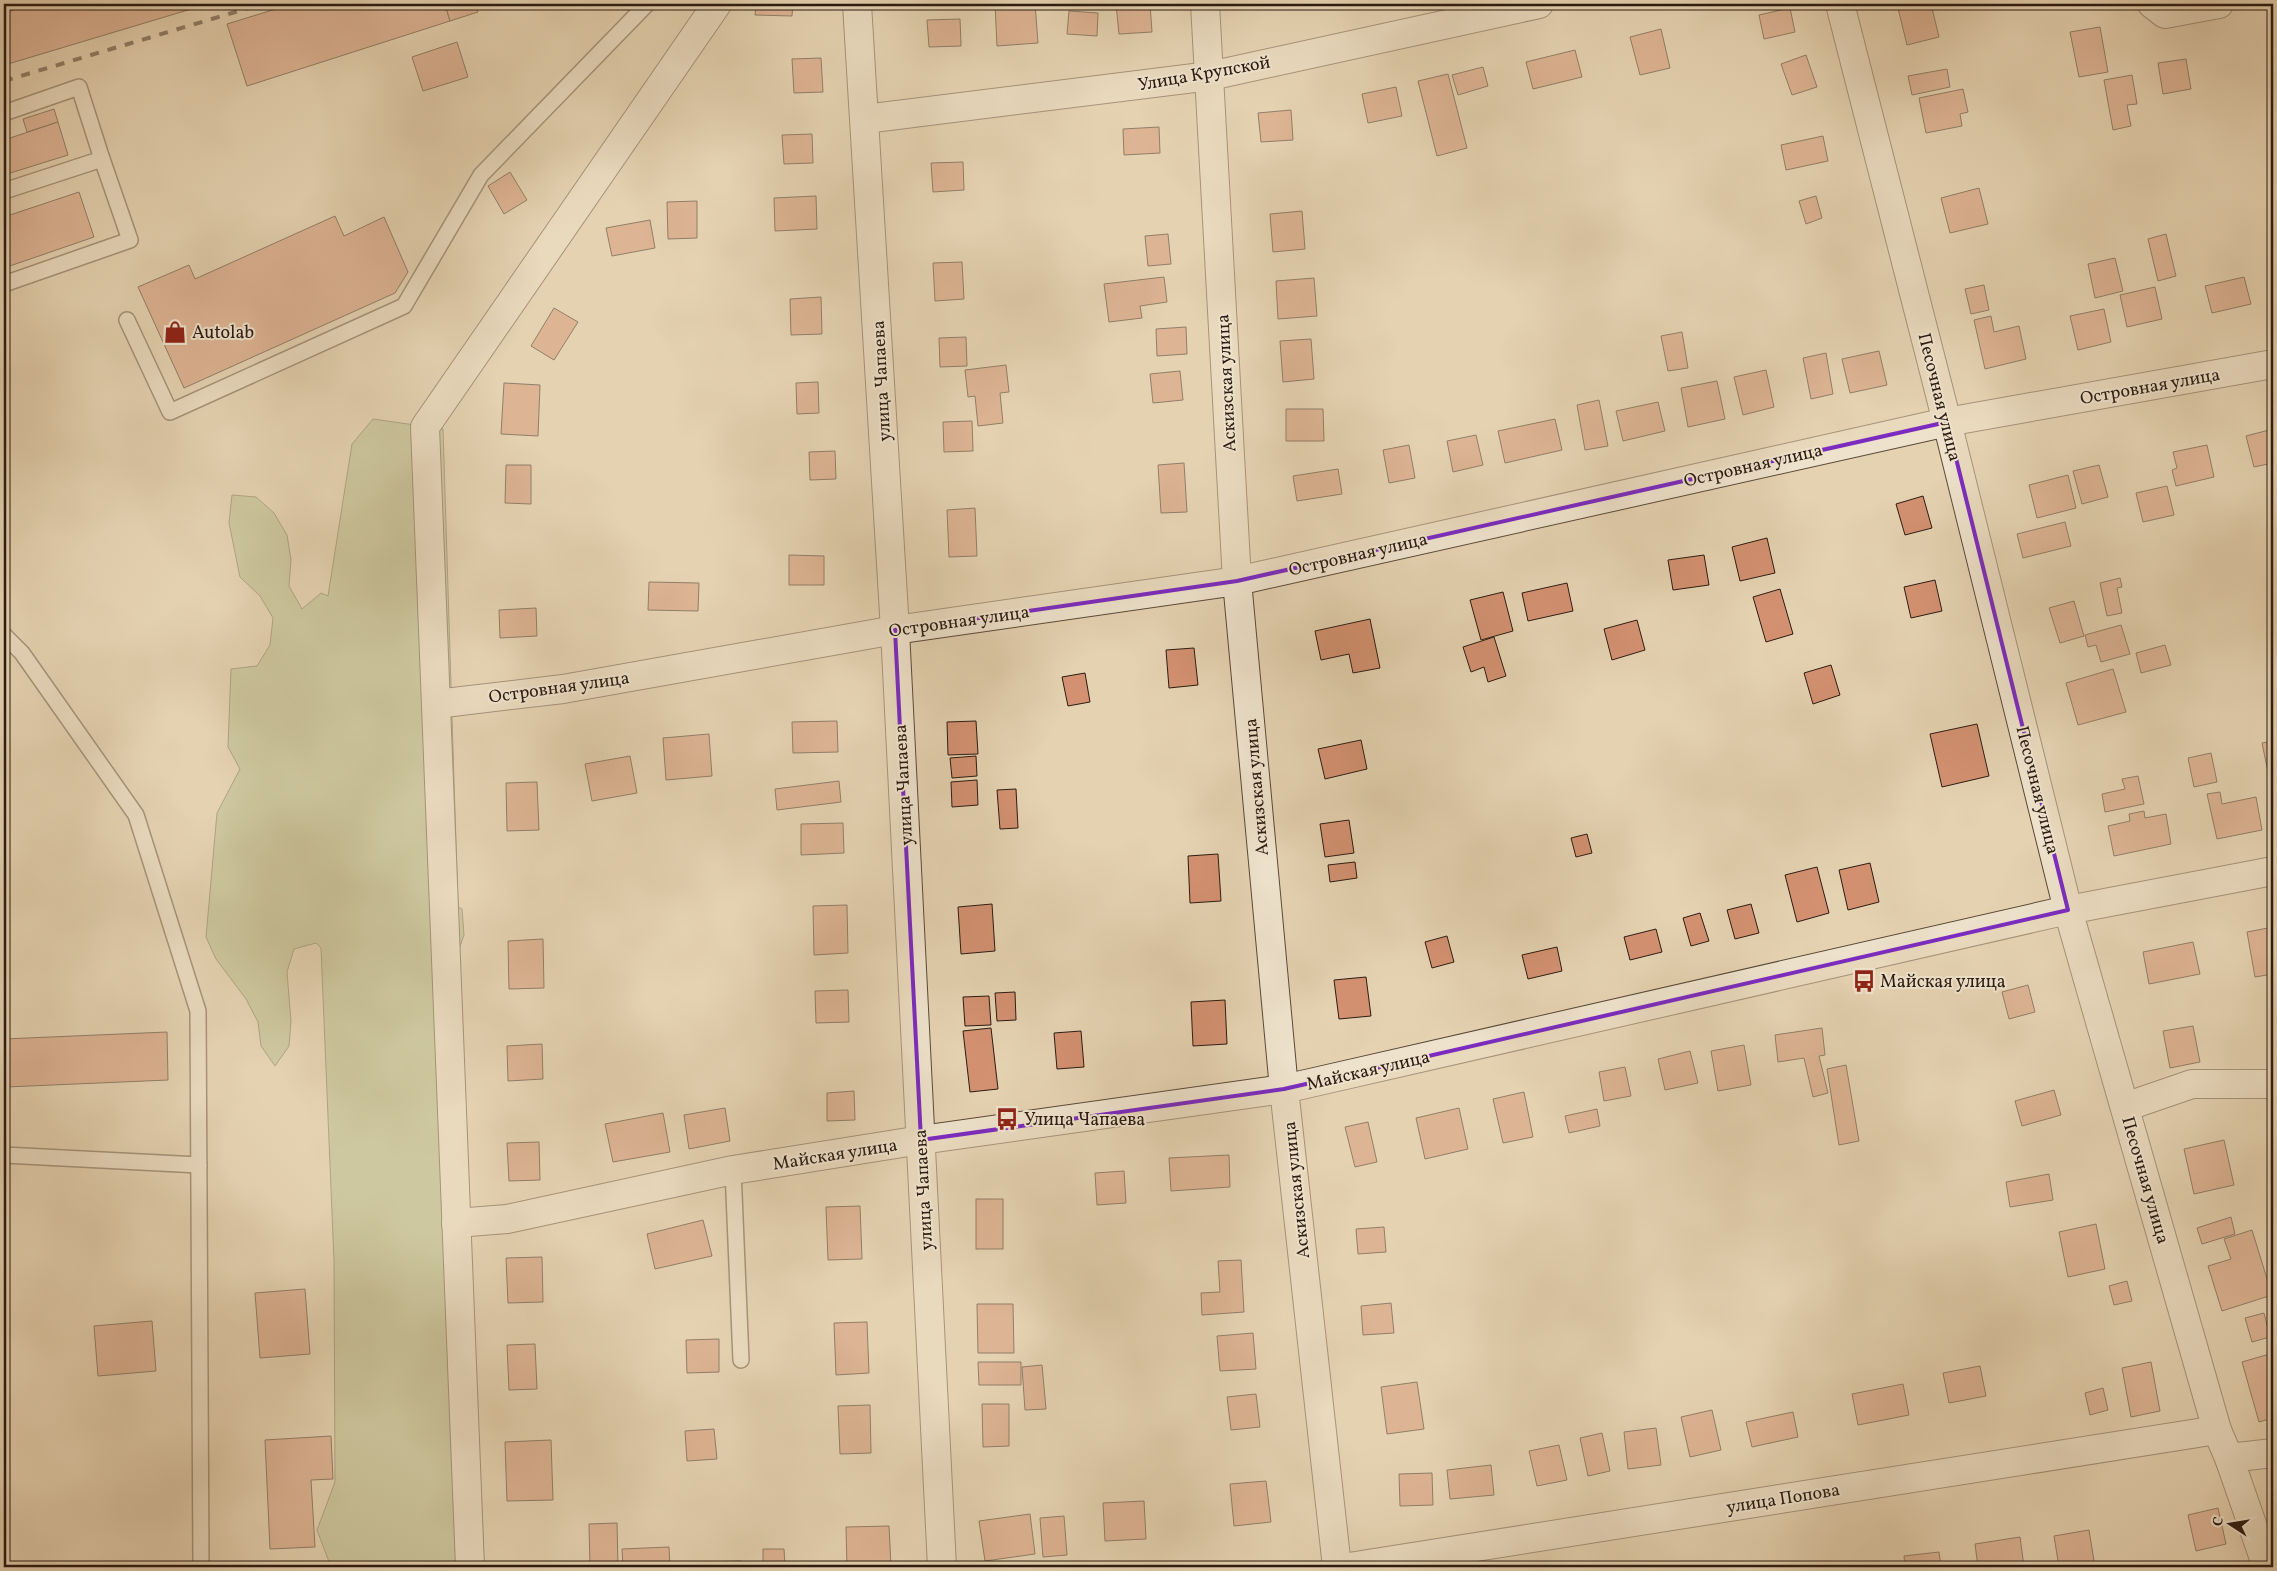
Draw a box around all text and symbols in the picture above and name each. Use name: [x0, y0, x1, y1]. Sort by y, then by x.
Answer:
street label: Улица Крупской: [1136, 51, 1273, 98]
street label: Аскизская улица: [1211, 313, 1244, 452]
shop icon: Autolab: [162, 319, 188, 345]
street label: улица Чапаева: [867, 320, 898, 442]
place label: Autolab: [192, 321, 254, 346]
street label: Песочная улица: [1910, 330, 1967, 464]
street label: Островная улица: [2078, 363, 2222, 412]
street label: Островная улица: [1681, 438, 1825, 495]
street label: Островная улица: [1286, 527, 1430, 584]
street label: Островная улица: [887, 600, 1031, 645]
street label: Островная улица: [487, 666, 631, 711]
street label: Аскизская улица: [1239, 717, 1276, 857]
street label: Песочная улица: [2008, 723, 2065, 857]
street label: улица Чапаева: [889, 724, 920, 846]
bus stop icon: Майская улица: [1851, 968, 1877, 994]
place label: Майская улица: [1880, 970, 2006, 995]
street label: Майская улица: [1304, 1045, 1432, 1098]
bus stop icon: Улица Чапаева: [994, 1106, 1020, 1132]
place label: Улица Чапаева: [1024, 1108, 1145, 1133]
street label: Песочная улица: [2114, 1114, 2175, 1247]
street label: Аскизская улица: [1278, 1120, 1317, 1260]
street label: улица Чапаева: [909, 1129, 940, 1251]
street label: Майская улица: [771, 1133, 899, 1178]
street label: улица Попова: [1725, 1478, 1842, 1521]
north arrow: [2204, 1498, 2254, 1548]
text: С: [2209, 1515, 2229, 1528]

